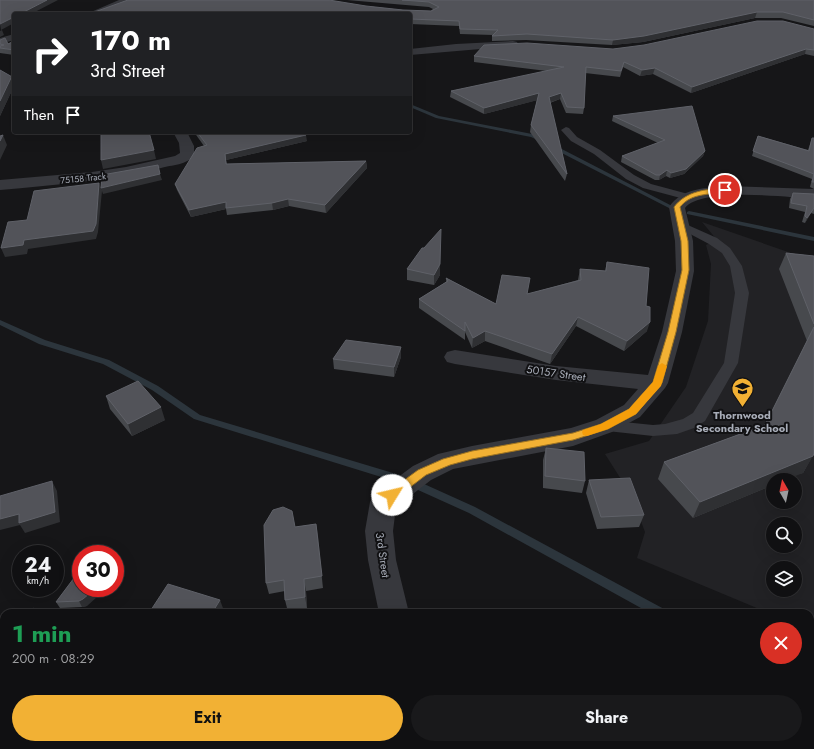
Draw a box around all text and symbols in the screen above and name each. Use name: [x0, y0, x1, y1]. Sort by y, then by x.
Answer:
text: 170 m: [90, 20, 171, 61]
icon: right: [24, 28, 76, 80]
text: 3rd Street: [90, 58, 165, 84]
text: Then: [24, 104, 54, 126]
icon: arrive: [62, 104, 84, 126]
street label: 75158 Track: [60, 169, 106, 187]
pin: [708, 173, 742, 207]
icon: arrive: [714, 179, 736, 201]
street label: 50157 Street: [526, 361, 587, 385]
school or university icon: Thornwood Secondary School: [729, 376, 755, 409]
place label: Thornwood Secondary School: [696, 407, 788, 436]
north arrow: [766, 473, 802, 509]
map controls: [766, 473, 802, 597]
position arrow: [371, 474, 413, 516]
button: search: [766, 517, 802, 553]
street label: 3rd Street: [372, 531, 394, 579]
speed limit sign: 30: [72, 545, 124, 597]
text: 24: [24, 551, 52, 580]
button: layers: [766, 561, 802, 597]
text: km/h: [27, 573, 49, 588]
text: 1 min: [12, 616, 72, 651]
button: close: [760, 622, 802, 664]
text: 200 m · 08:29: [12, 649, 94, 668]
button: Exit: [12, 695, 403, 741]
button: Share: [411, 695, 802, 741]

